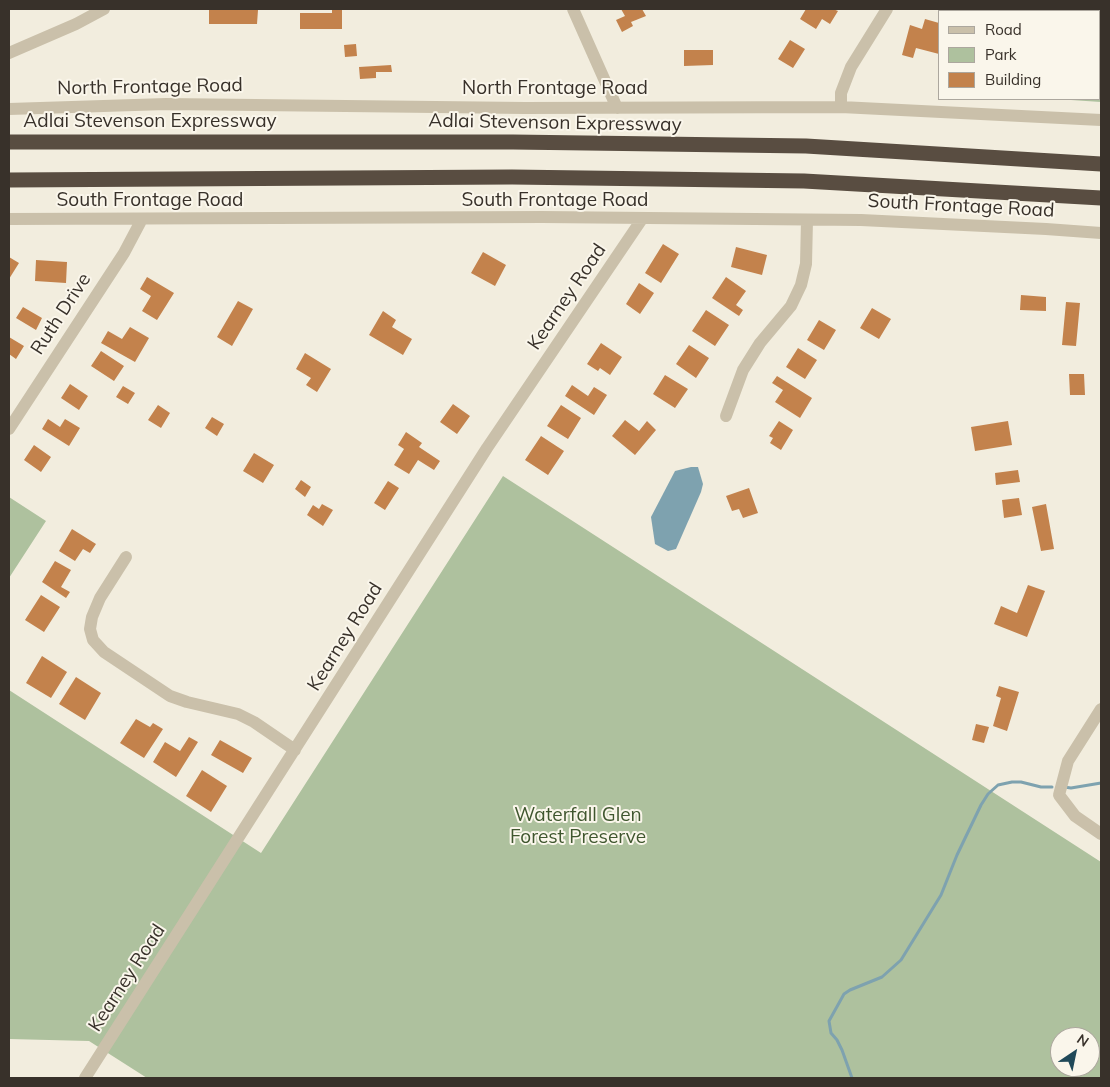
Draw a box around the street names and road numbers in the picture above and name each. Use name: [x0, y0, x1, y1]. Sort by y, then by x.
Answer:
street label: North Frontage Road: [57, 74, 243, 100]
street label: North Frontage Road: [462, 77, 648, 99]
street label: Adlai Stevenson Expressway: [428, 109, 682, 137]
street label: Adlai Stevenson Expressway: [23, 110, 277, 132]
street label: South Frontage Road: [56, 189, 244, 211]
street label: South Frontage Road: [461, 189, 649, 211]
street label: South Frontage Road: [867, 190, 1055, 222]
street label: Kearney Road: [523, 239, 611, 355]
street label: Ruth Drive: [26, 269, 96, 359]
street label: Kearney Road: [303, 579, 387, 695]
street label: Kearney Road: [84, 920, 170, 1036]

